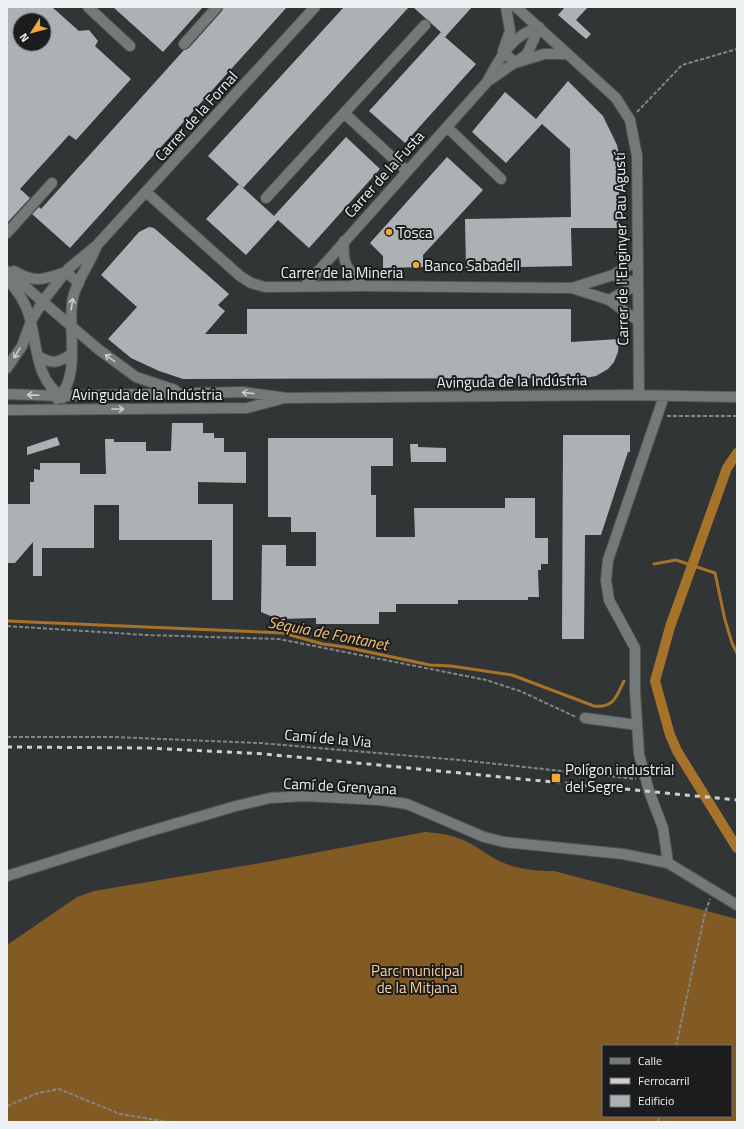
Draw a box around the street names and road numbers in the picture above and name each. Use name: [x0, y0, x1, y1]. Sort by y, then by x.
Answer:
street label: Carrer de la Fornal: [149, 66, 243, 166]
street label: Carrer de la Fusta: [339, 125, 430, 223]
street label: Carrer de l'Enginyer Pau Agustí: [608, 150, 634, 346]
street label: Carrer de la Mineria: [281, 261, 404, 284]
street label: Avinguda de la Indústria: [436, 368, 588, 394]
street label: Avinguda de la Indústria: [72, 383, 223, 406]
street label: Camí de la Via: [283, 723, 373, 753]
street label: Camí de Grenyana: [283, 772, 398, 800]

